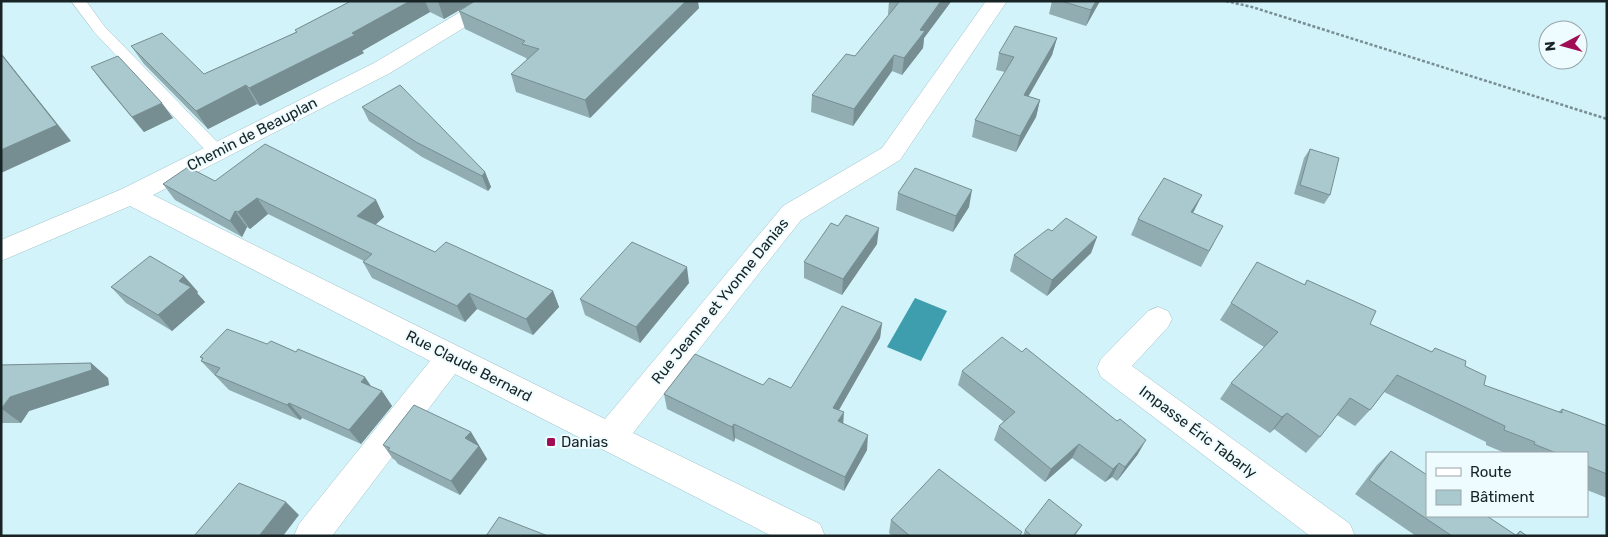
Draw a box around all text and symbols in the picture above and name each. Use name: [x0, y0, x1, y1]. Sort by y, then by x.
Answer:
north arrow: [1538, 20, 1588, 70]
text: N: [1542, 40, 1560, 52]
street label: Chemin de Beauplan: [184, 93, 320, 175]
street label: Rue Jeanne et Yvonne Danias: [648, 214, 793, 387]
street label: Rue Claude Bernard: [403, 326, 535, 406]
street label: Impasse Éric Tabarly: [1136, 382, 1260, 482]
place label: Danias: [561, 433, 609, 451]
marker: Danias: [545, 436, 557, 448]
legend: [1426, 452, 1588, 517]
text: Route: [1470, 463, 1512, 481]
text: Bâtiment: [1470, 488, 1534, 506]

